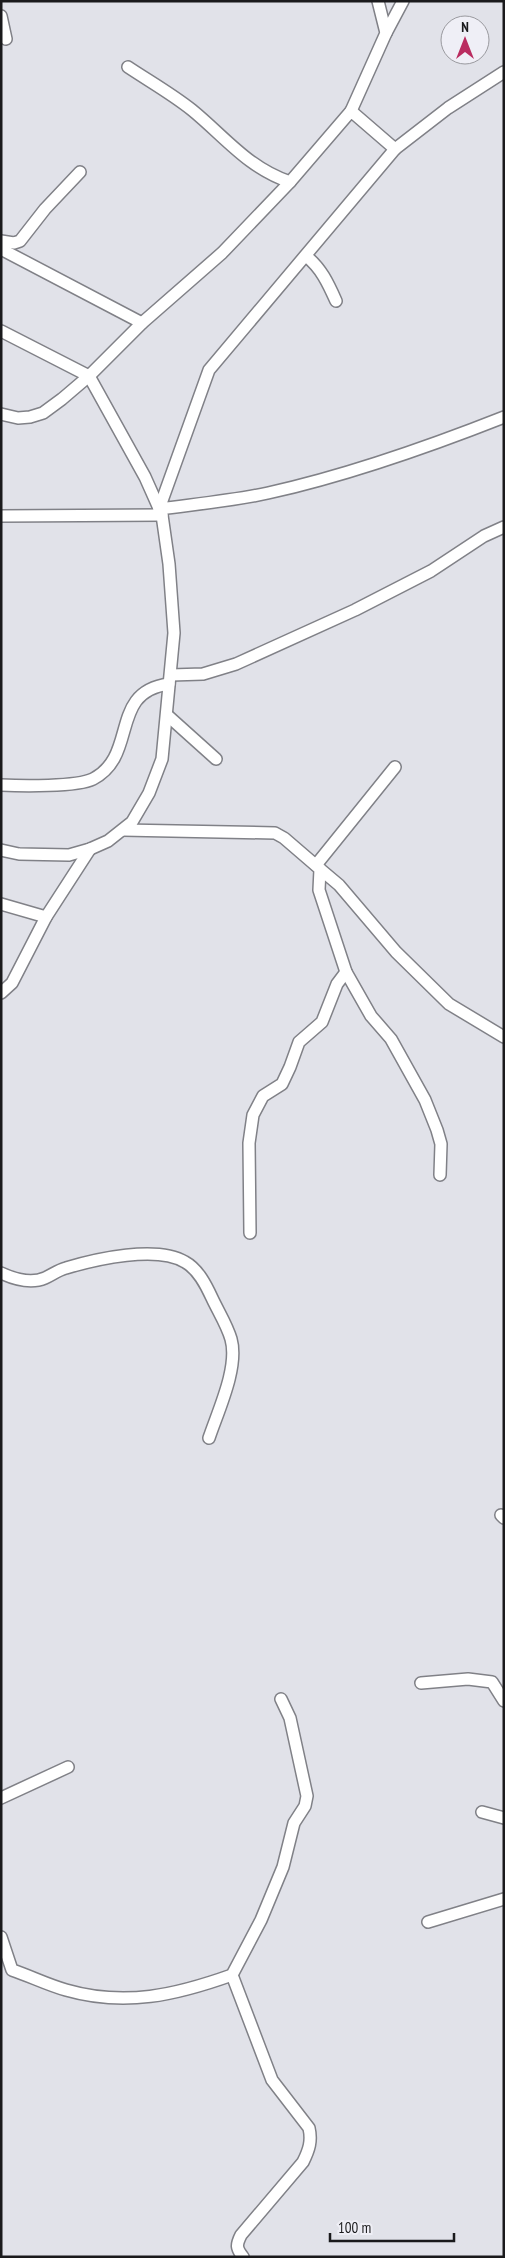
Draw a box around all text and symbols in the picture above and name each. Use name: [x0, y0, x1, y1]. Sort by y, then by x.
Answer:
north arrow: [440, 15, 490, 65]
text: N: [461, 18, 469, 36]
scale bar: [330, 2210, 454, 2242]
text: 100 m: [338, 2218, 371, 2237]

